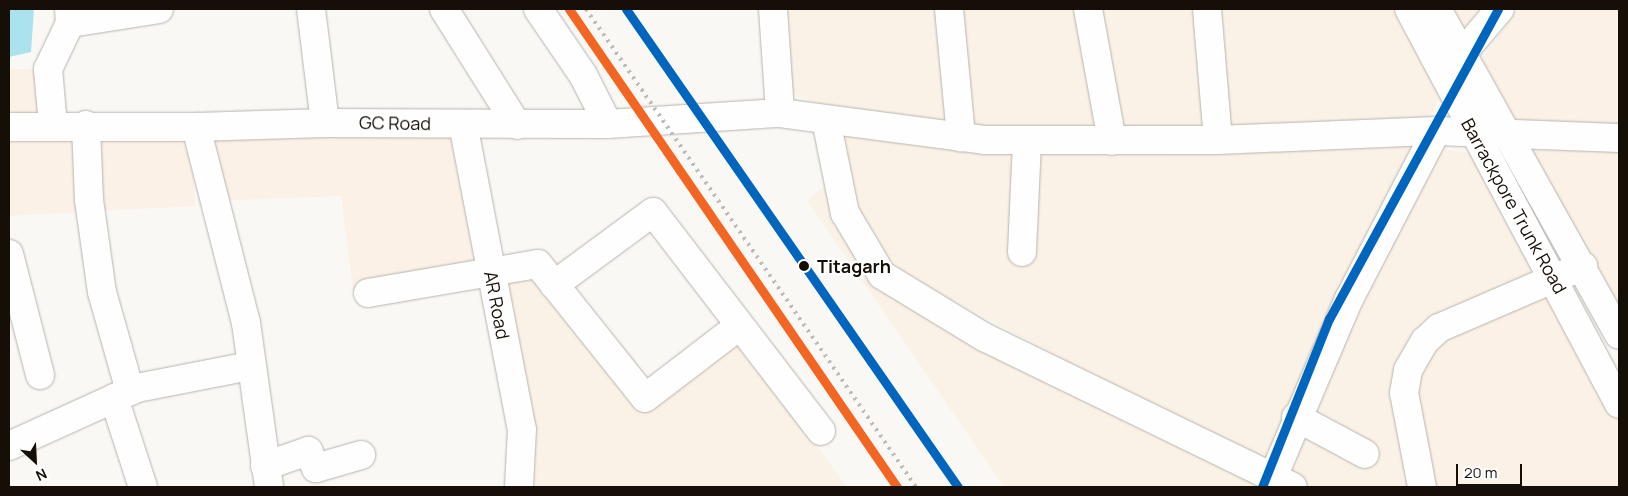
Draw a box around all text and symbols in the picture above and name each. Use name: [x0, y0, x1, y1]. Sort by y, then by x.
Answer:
street label: GC Road: [359, 112, 431, 134]
street label: Barrackpore Trunk Road: [1457, 115, 1571, 297]
place label: Titagarh: [817, 255, 891, 277]
marker: Titagarh: [795, 257, 813, 275]
street label: AR Road: [480, 269, 514, 341]
north arrow: [10, 436, 60, 486]
scale bar: [1458, 454, 1524, 486]
text: 20 m: [1464, 462, 1497, 483]
text: N: [33, 464, 50, 486]

